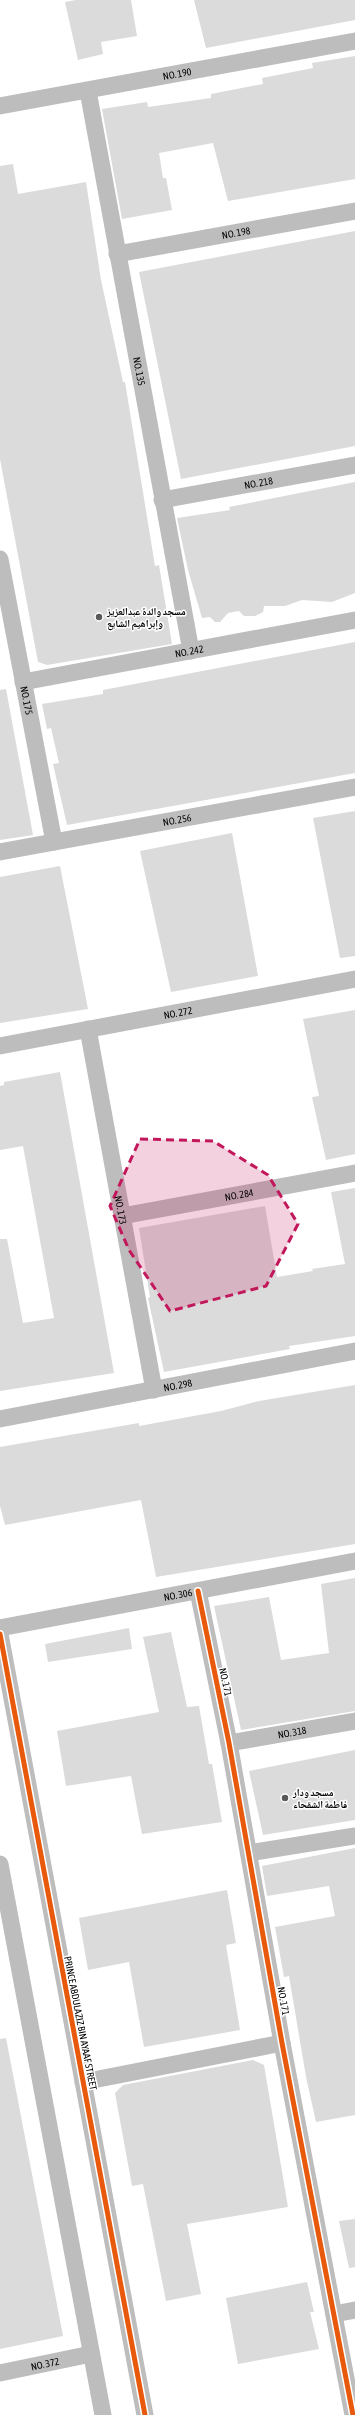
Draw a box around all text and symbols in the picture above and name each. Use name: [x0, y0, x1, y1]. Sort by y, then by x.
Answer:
street label: NO. 190: [162, 66, 193, 82]
street label: NO. 198: [221, 225, 252, 241]
street label: NO. 135: [131, 356, 147, 387]
street label: NO. 218: [243, 475, 274, 491]
place label: مسجد والدة عبدالعزيز وإبراهيم الشايع: [106, 606, 186, 631]
marker: مسجد والدة عبدالعزيز وإبراهيم الشايع: [94, 612, 104, 622]
street label: NO. 242: [174, 643, 205, 660]
street label: NO. 175: [18, 685, 35, 716]
street label: NO. 256: [162, 812, 193, 828]
street label: NO. 272: [163, 1005, 193, 1021]
street label: NO. 284: [224, 1187, 255, 1203]
street label: NO. 173: [113, 1195, 129, 1226]
street label: NO. 298: [163, 1377, 193, 1394]
street label: NO. 306: [163, 1587, 193, 1603]
street label: NO. 171: [217, 1667, 234, 1698]
street label: NO. 318: [277, 1725, 308, 1740]
place label: مسجد ودار فاطمة الشقحاء: [292, 1787, 347, 1810]
marker: مسجد ودار فاطمة الشقحاء: [280, 1793, 290, 1803]
street label: PRINCE ABDULAZIZ BIN AYAAF STREET: [62, 1955, 99, 2091]
street label: NO. 171: [276, 1986, 291, 2017]
street label: NO. 372: [30, 2356, 61, 2372]

